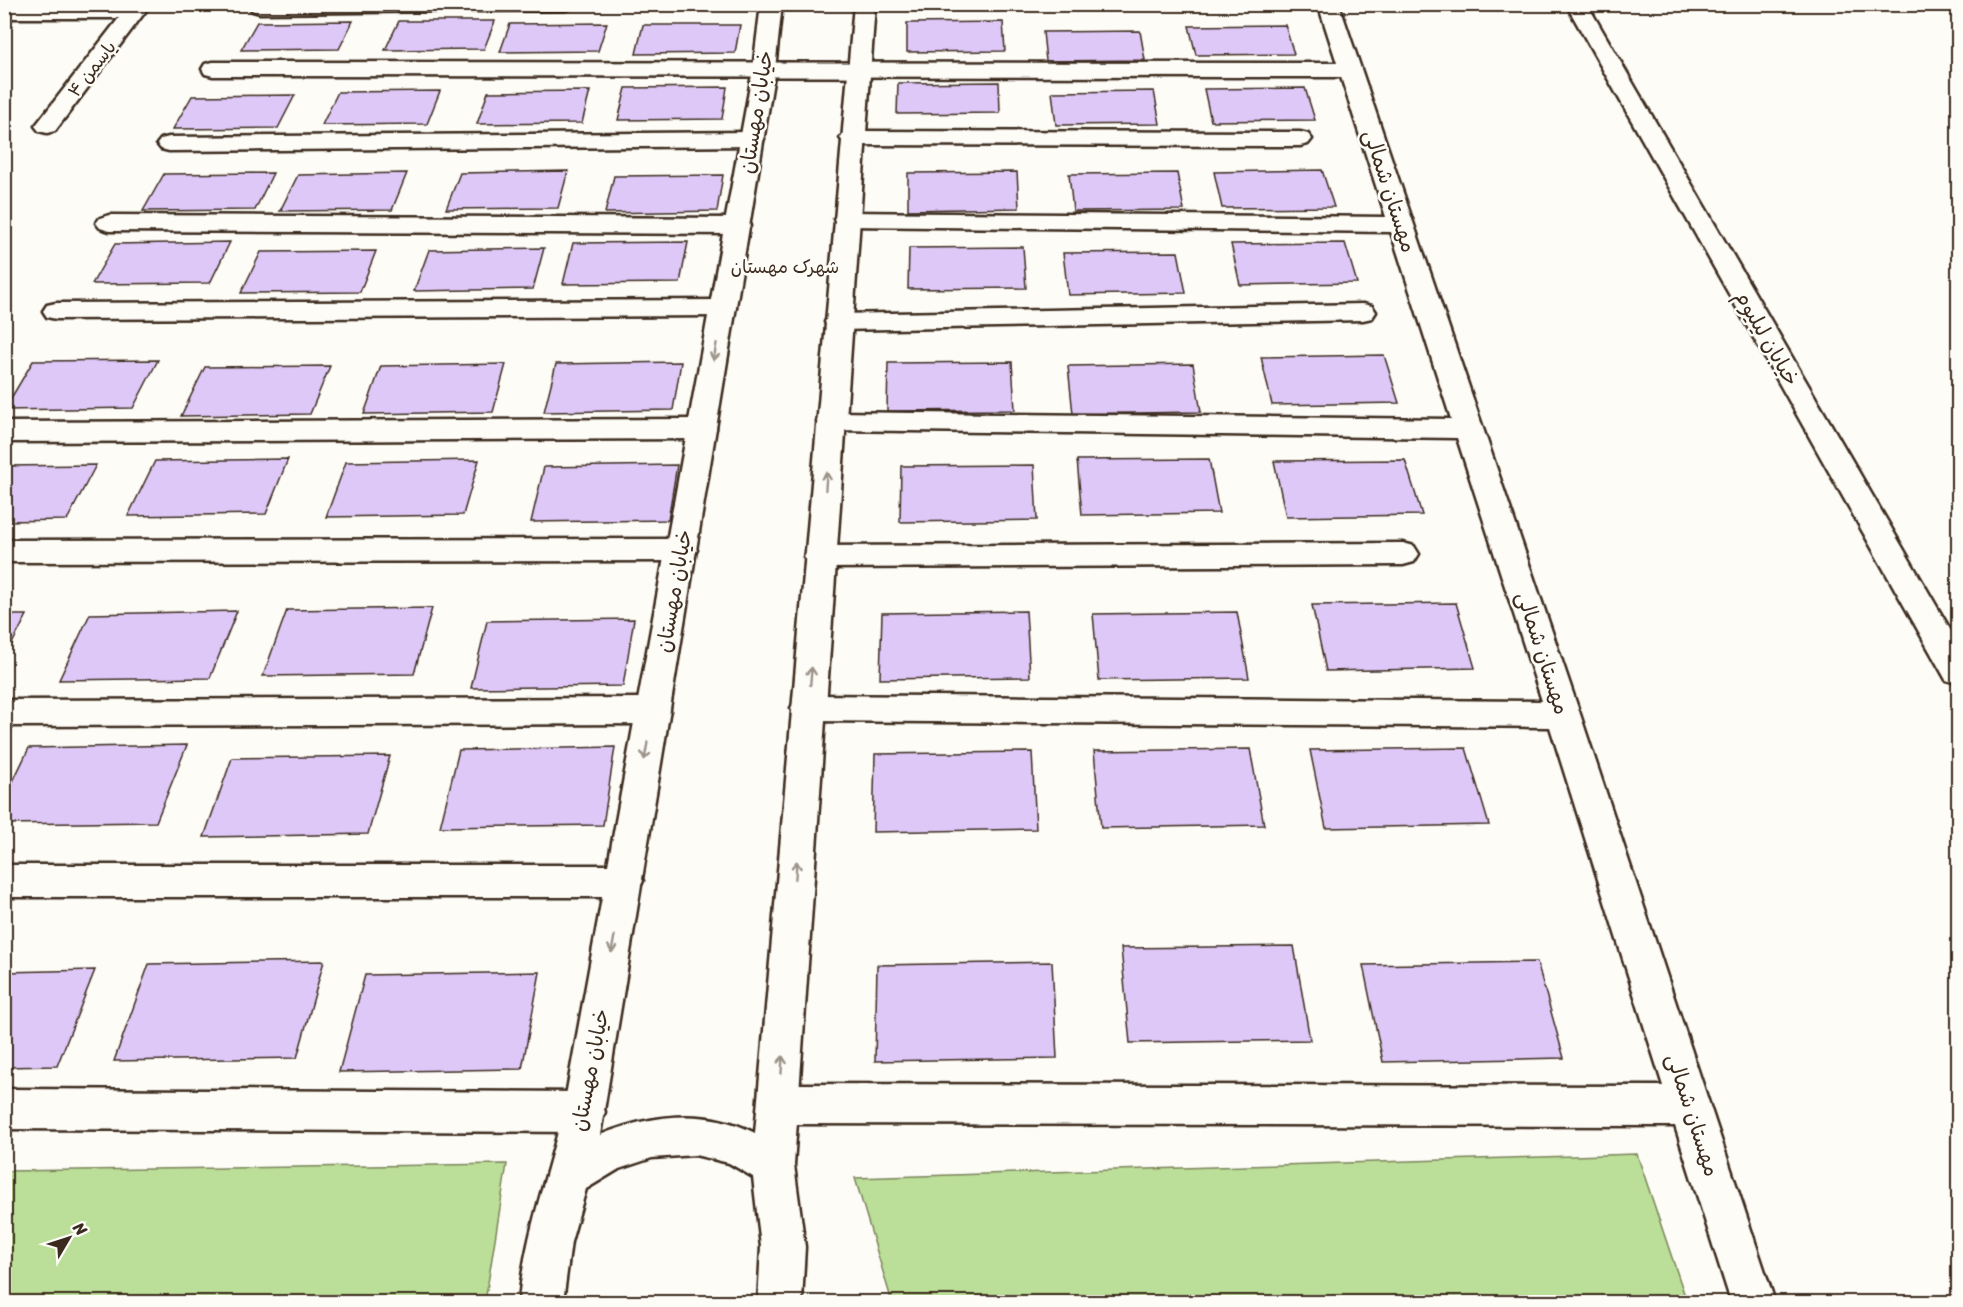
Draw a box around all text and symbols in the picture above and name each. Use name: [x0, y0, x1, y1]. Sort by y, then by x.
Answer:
street label: یاسمن ۴: [59, 33, 125, 105]
street label: خیابان مهستان: [728, 48, 784, 176]
street label: مهستان شمالی: [1352, 124, 1428, 258]
district label: شهرک مهستان: [731, 251, 839, 283]
street label: خیابان لیلیوم: [1724, 283, 1810, 393]
one-way arrow: [709, 342, 720, 362]
one-way arrow: [821, 472, 832, 492]
street label: خیابان مهستان: [644, 526, 704, 656]
street label: مهستان شمالی: [1505, 586, 1581, 720]
one-way arrow: [805, 666, 816, 686]
one-way arrow: [641, 741, 652, 761]
one-way arrow: [791, 861, 802, 881]
one-way arrow: [607, 933, 618, 953]
street label: خیابان مهستان: [559, 1005, 621, 1135]
street label: مهستان شمالی: [1655, 1048, 1731, 1182]
one-way arrow: [777, 1055, 788, 1075]
north arrow: [39, 1208, 99, 1268]
text: N: [65, 1215, 96, 1243]

